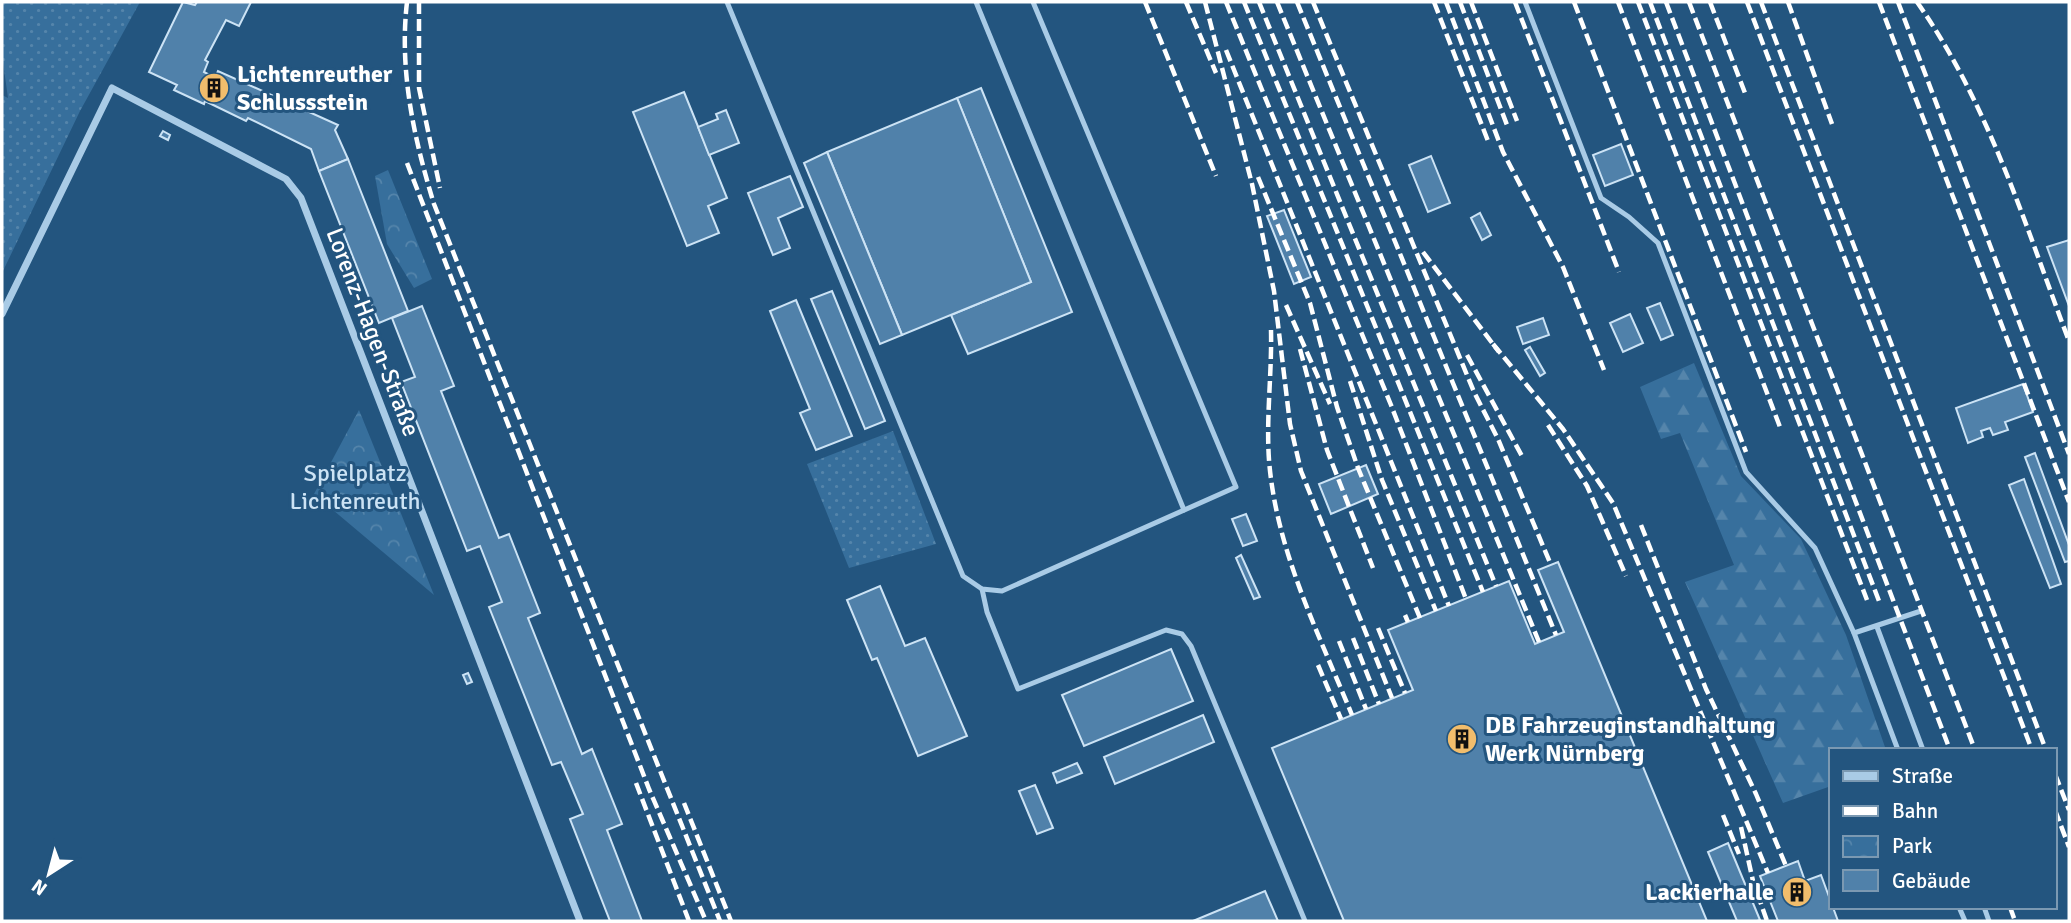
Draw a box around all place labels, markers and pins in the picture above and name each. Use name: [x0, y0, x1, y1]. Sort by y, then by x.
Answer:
place label: Lichtenreuther Schlussstein: [237, 59, 393, 117]
building icon: Lichtenreuther Schlussstein: [197, 71, 231, 105]
place label: DB Fahrzeuginstandhaltung Werk Nürnberg: [1485, 710, 1776, 768]
building icon: DB Fahrzeuginstandhaltung Werk Nürnberg: [1445, 722, 1479, 756]
building icon: Lackierhalle: [1780, 875, 1814, 909]
place label: Lackierhalle: [1645, 877, 1774, 907]

